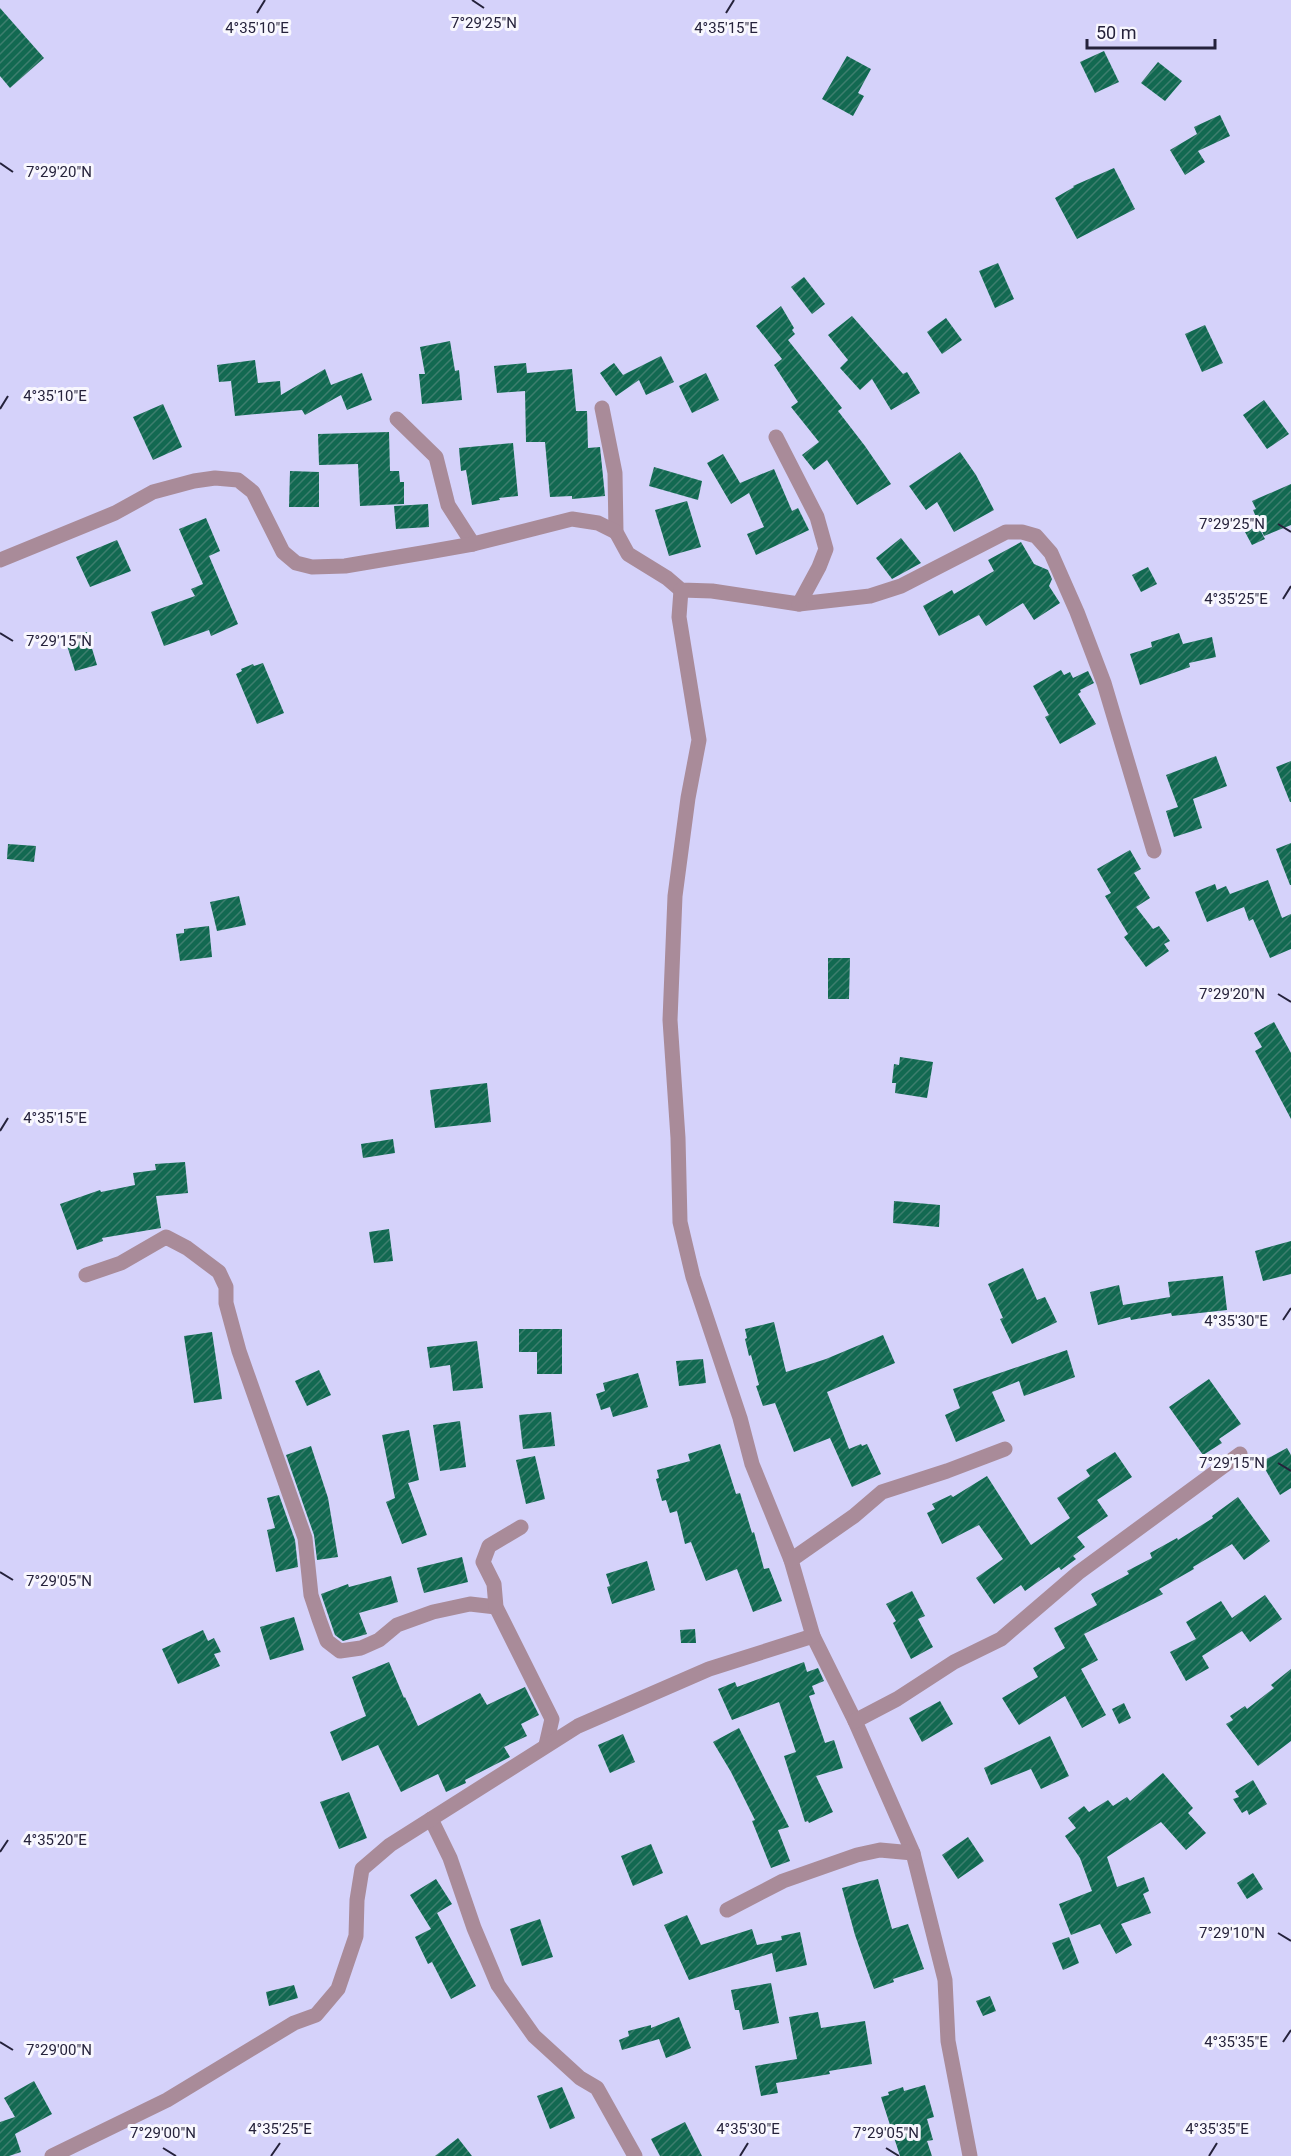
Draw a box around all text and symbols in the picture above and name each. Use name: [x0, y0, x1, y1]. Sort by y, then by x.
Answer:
scale bar: [1087, 12, 1214, 50]
text: 7°29'25"N: [451, 14, 517, 32]
text: 4°35'10"E: [225, 19, 289, 37]
text: 4°35'15"E: [694, 19, 758, 37]
text: 50 m: [1096, 22, 1136, 43]
text: 7°29'20"N: [26, 163, 92, 181]
text: 4°35'10"E: [23, 387, 87, 405]
text: 7°29'25"N: [1199, 515, 1265, 533]
text: 4°35'25"E: [1204, 590, 1268, 608]
text: 7°29'15"N: [26, 632, 92, 650]
text: 7°29'20"N: [1199, 985, 1265, 1003]
text: 4°35'15"E: [23, 1109, 87, 1127]
text: 4°35'30"E: [1204, 1312, 1268, 1330]
text: 7°29'15"N: [1199, 1454, 1265, 1472]
text: 7°29'05"N: [26, 1572, 92, 1590]
text: 4°35'20"E: [23, 1831, 87, 1849]
text: 7°29'10"N: [1199, 1924, 1265, 1942]
text: 4°35'35"E: [1204, 2033, 1268, 2051]
text: 7°29'00"N: [26, 2041, 92, 2059]
text: 4°35'25"E: [248, 2120, 312, 2138]
text: 4°35'30"E: [716, 2120, 780, 2138]
text: 4°35'35"E: [1185, 2120, 1249, 2138]
text: 7°29'00"N: [130, 2124, 196, 2142]
text: 7°29'05"N: [853, 2124, 919, 2142]

